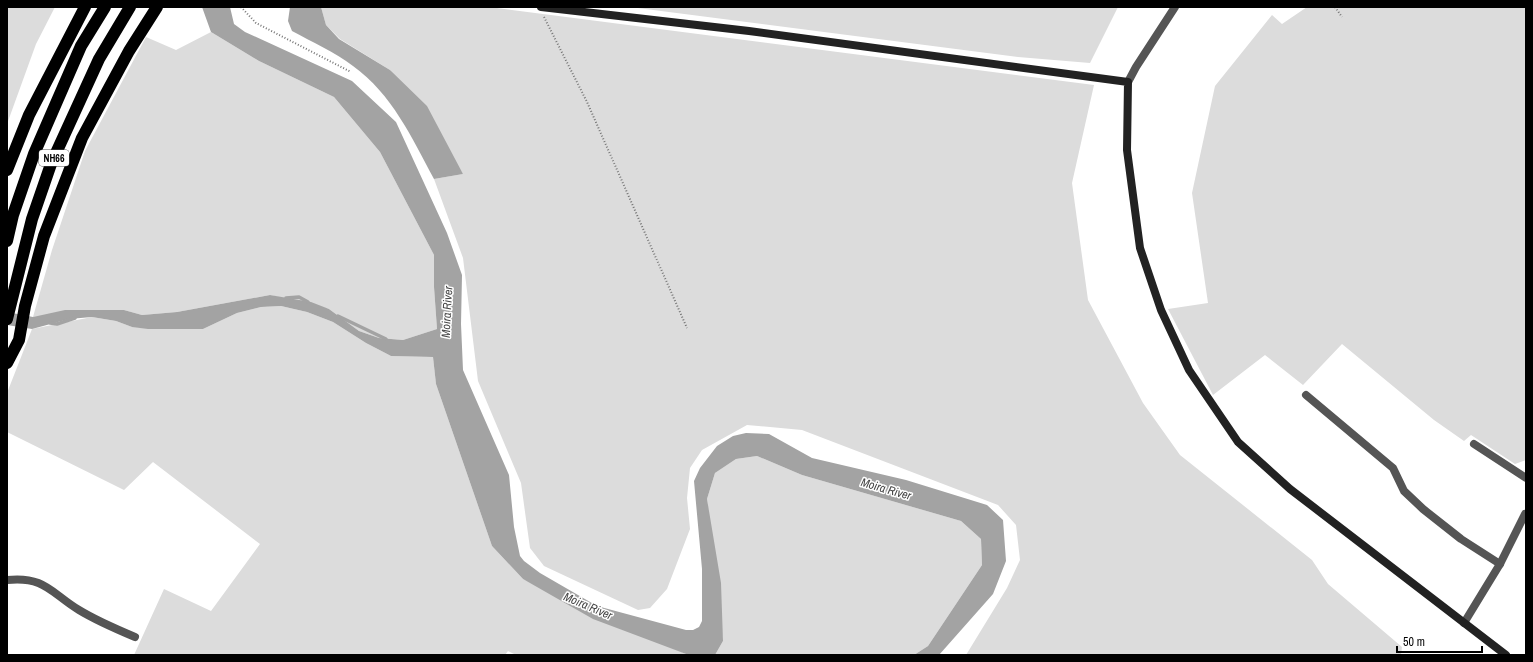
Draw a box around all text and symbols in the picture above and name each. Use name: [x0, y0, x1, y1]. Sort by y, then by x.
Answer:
road number: NH66: [39, 150, 69, 166]
water label: Moira River: [438, 285, 456, 338]
water label: Moira River: [859, 474, 914, 504]
water label: Moira River: [561, 589, 615, 624]
scale bar: [1397, 628, 1482, 654]
text: 50 m: [1403, 634, 1425, 650]

